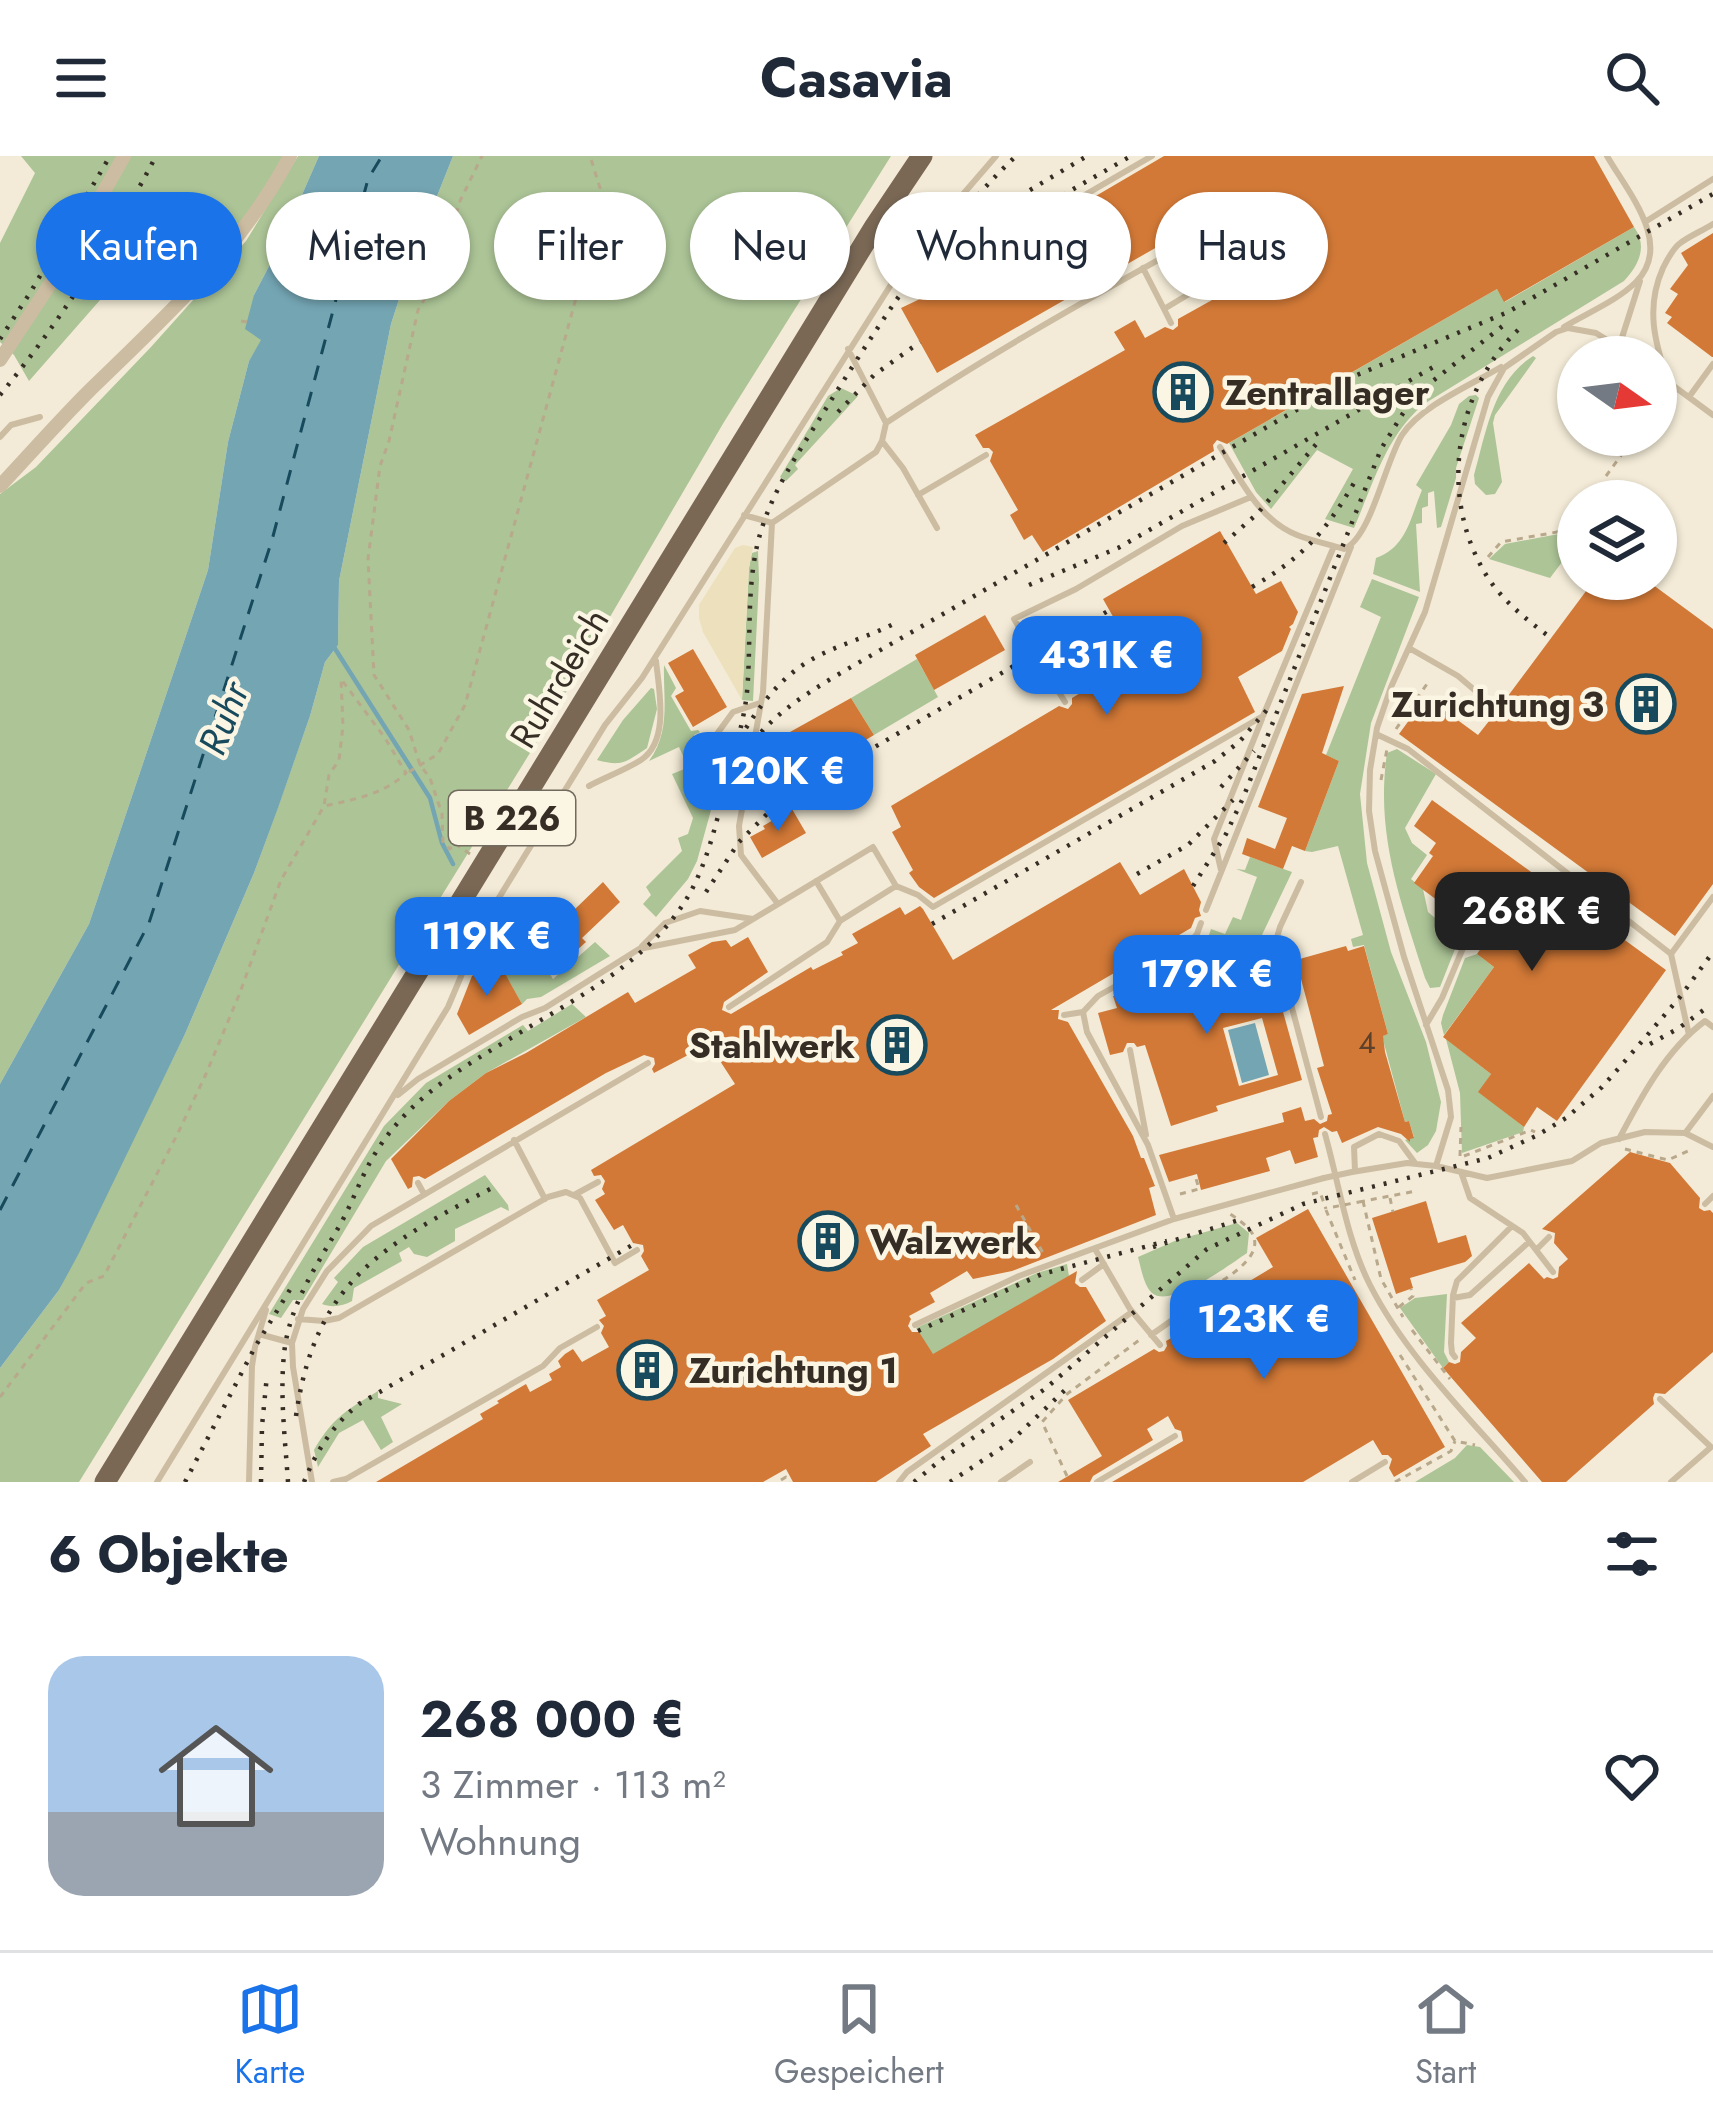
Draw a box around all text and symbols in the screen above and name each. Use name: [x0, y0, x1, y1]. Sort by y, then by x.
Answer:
text: Casavia: [760, 39, 953, 117]
icon: menu: [48, 45, 114, 111]
icon: search: [1599, 45, 1665, 111]
chip: Kaufen: [36, 192, 242, 300]
chip: Mieten: [266, 192, 470, 300]
chip: Filter: [494, 192, 666, 300]
chip: Neu: [690, 192, 850, 300]
chip: Wohnung: [874, 192, 1131, 300]
chip: Haus: [1155, 192, 1328, 300]
north arrow: [1557, 336, 1677, 456]
map controls: [1557, 336, 1677, 600]
building icon: Zentrallager: [1152, 361, 1214, 423]
place label: Zentrallager: [1225, 366, 1430, 418]
button: layers: [1557, 480, 1677, 600]
street label: Ruhrdeich: [497, 598, 621, 758]
pin: 431K €: [1009, 616, 1205, 718]
text: 431K €: [1039, 626, 1175, 683]
water label: Ruhr: [184, 672, 264, 763]
building icon: Zurichtung 3: [1615, 673, 1677, 735]
place label: Zurichtung 3: [1391, 678, 1604, 730]
pin: 120K €: [680, 732, 876, 834]
text: 120K €: [710, 742, 846, 799]
road number: B 226: [449, 791, 575, 845]
pin: 268K €: [1434, 872, 1630, 974]
text: 268K €: [1462, 882, 1602, 939]
pin: 119K €: [389, 897, 585, 999]
text: 119K €: [422, 907, 552, 964]
pin: 179K €: [1109, 935, 1305, 1037]
text: 179K €: [1140, 945, 1274, 1002]
building icon: Stahlwerk: [866, 1014, 928, 1076]
place label: Stahlwerk: [688, 1019, 855, 1071]
house number: 4: [1358, 1021, 1376, 1064]
building icon: Walzwerk: [797, 1210, 859, 1272]
place label: Walzwerk: [870, 1215, 1036, 1267]
pin: 123K €: [1166, 1280, 1362, 1382]
text: 123K €: [1197, 1290, 1331, 1347]
building icon: Zurichtung 1: [616, 1339, 678, 1401]
place label: Zurichtung 1: [689, 1344, 898, 1396]
text: 6 Objekte: [48, 1517, 289, 1591]
icon: filters: [1599, 1521, 1665, 1587]
text: 268 000 €: [420, 1682, 685, 1756]
icon: home: [144, 1704, 288, 1848]
icon: heart: [1599, 1743, 1665, 1809]
text: 3 Zimmer · 113 m²: [420, 1756, 726, 1813]
text: Wohnung: [420, 1813, 581, 1870]
tab: Karte: [234, 1976, 305, 2095]
tab: Gespeichert: [774, 1976, 944, 2095]
tab: Start: [1413, 1976, 1479, 2095]

